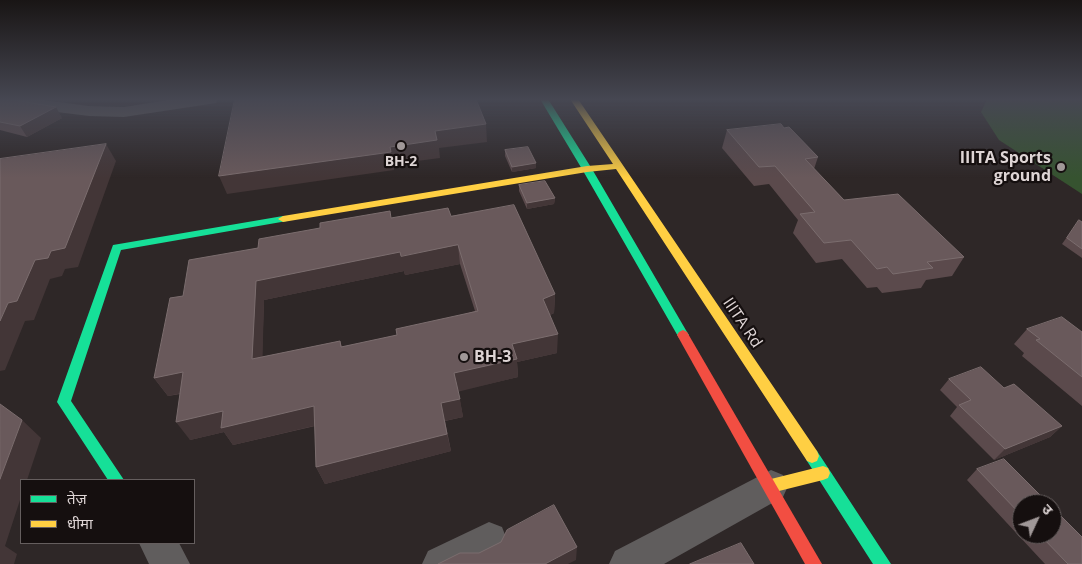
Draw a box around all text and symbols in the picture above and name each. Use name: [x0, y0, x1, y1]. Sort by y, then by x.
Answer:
marker: BH-2: [395, 140, 407, 152]
place label: IIITA Sports ground: [960, 148, 1051, 186]
place label: BH-2: [385, 154, 417, 170]
marker: IIITA Sports ground: [1055, 161, 1067, 173]
street label: IIITA Rd: [718, 294, 766, 352]
place label: BH-3: [474, 347, 511, 367]
marker: BH-3: [458, 351, 470, 363]
legend: [20, 479, 195, 544]
text: तेज़: [67, 488, 87, 508]
north arrow: [1012, 494, 1062, 544]
text: उ: [1038, 500, 1057, 519]
text: धीमा: [67, 513, 93, 533]

